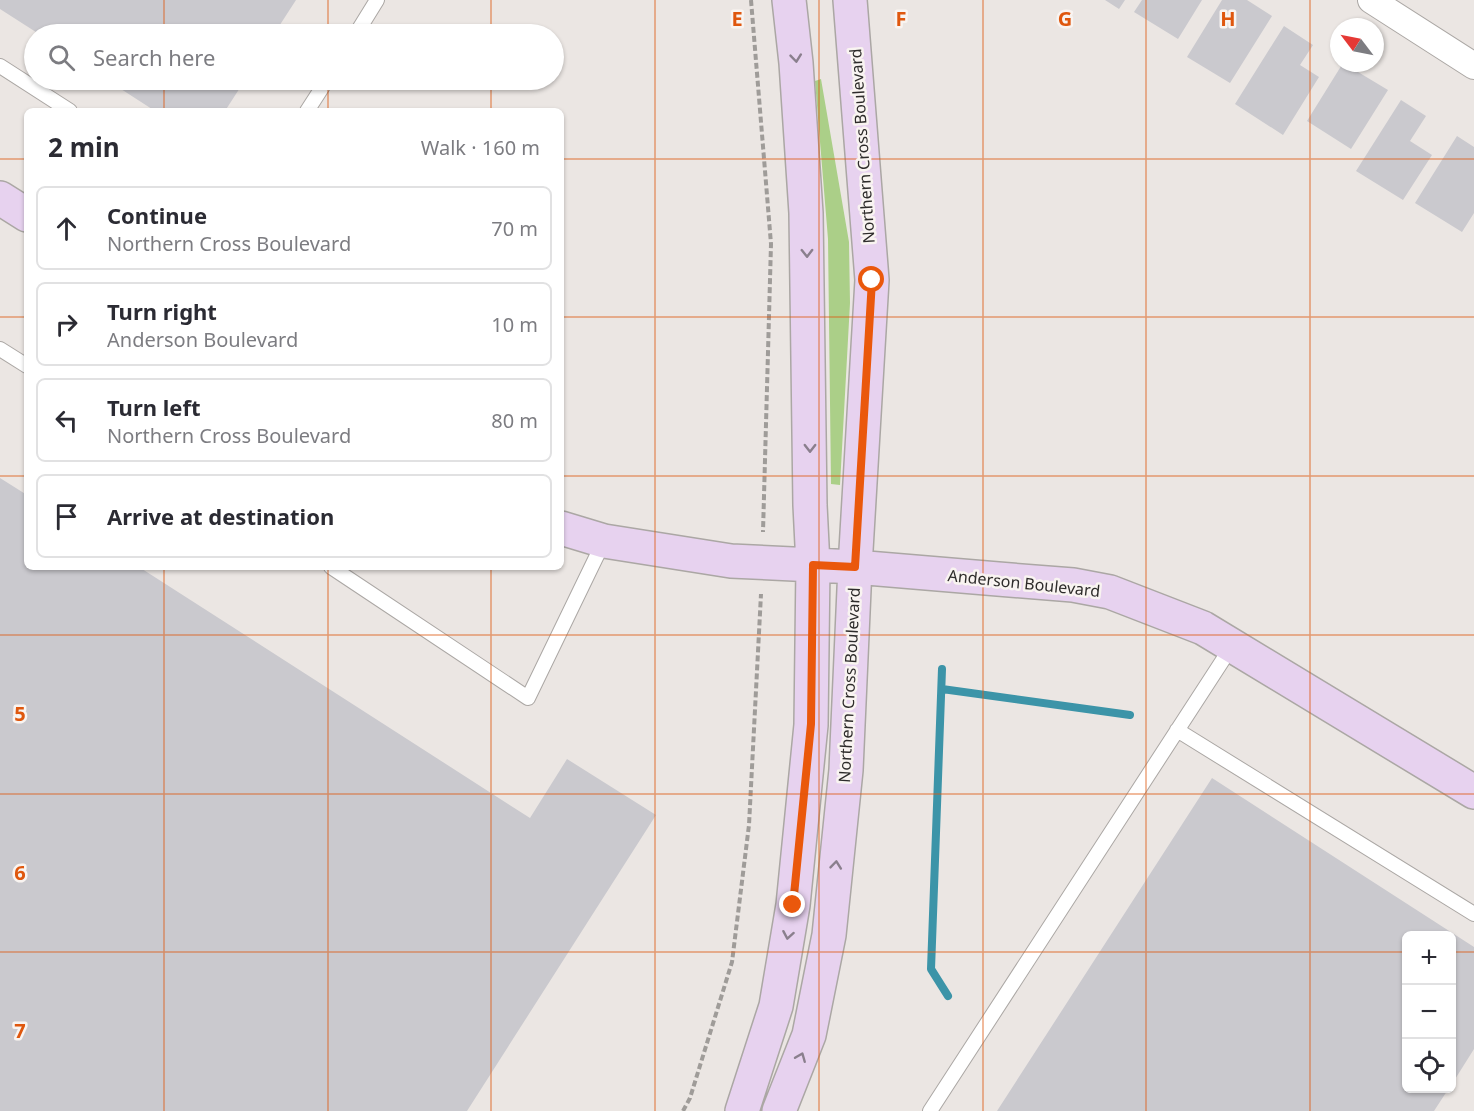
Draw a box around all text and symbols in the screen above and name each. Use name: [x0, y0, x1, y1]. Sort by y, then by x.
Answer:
text: E: [731, 5, 743, 32]
text: F: [896, 5, 906, 32]
text: G: [1058, 5, 1072, 32]
text: H: [1220, 5, 1236, 32]
north arrow: [1330, 18, 1384, 72]
search box: [24, 24, 564, 90]
icon: search: [45, 41, 78, 74]
text: Search here: [93, 42, 215, 72]
street label: Northern Cross Boulevard: [844, 48, 880, 244]
one-way arrow: [789, 54, 802, 63]
text: 2 min: [48, 129, 120, 165]
text: Walk · 160 m: [421, 134, 540, 161]
text: Continue: [107, 200, 207, 230]
icon: ahead: [50, 212, 83, 245]
text: 70 m: [491, 215, 538, 242]
text: Northern Cross Boulevard: [107, 230, 351, 257]
one-way arrow: [801, 248, 813, 257]
route start: [858, 266, 884, 292]
text: Turn right: [107, 296, 217, 326]
icon: right: [50, 308, 83, 341]
text: 10 m: [491, 311, 538, 338]
text: Anderson Boulevard: [107, 326, 298, 353]
text: Turn left: [107, 392, 201, 422]
icon: left: [50, 404, 83, 437]
text: 80 m: [491, 407, 538, 434]
text: Northern Cross Boulevard: [107, 422, 351, 449]
one-way arrow: [804, 443, 816, 452]
icon: arrive: [50, 500, 83, 533]
text: Arrive at destination: [107, 501, 334, 531]
street label: Anderson Boulevard: [947, 564, 1101, 602]
street label: Northern Cross Boulevard: [833, 587, 865, 783]
text: 5: [14, 700, 26, 727]
text: 6: [14, 859, 26, 886]
one-way arrow: [829, 861, 842, 870]
route end: [779, 891, 805, 917]
one-way arrow: [782, 930, 795, 940]
map controls: [1402, 931, 1456, 1093]
button: +: [1402, 931, 1456, 985]
button: −: [1402, 985, 1456, 1039]
text: 7: [14, 1017, 26, 1044]
button: locate: [1402, 1039, 1456, 1093]
one-way arrow: [793, 1052, 806, 1062]

